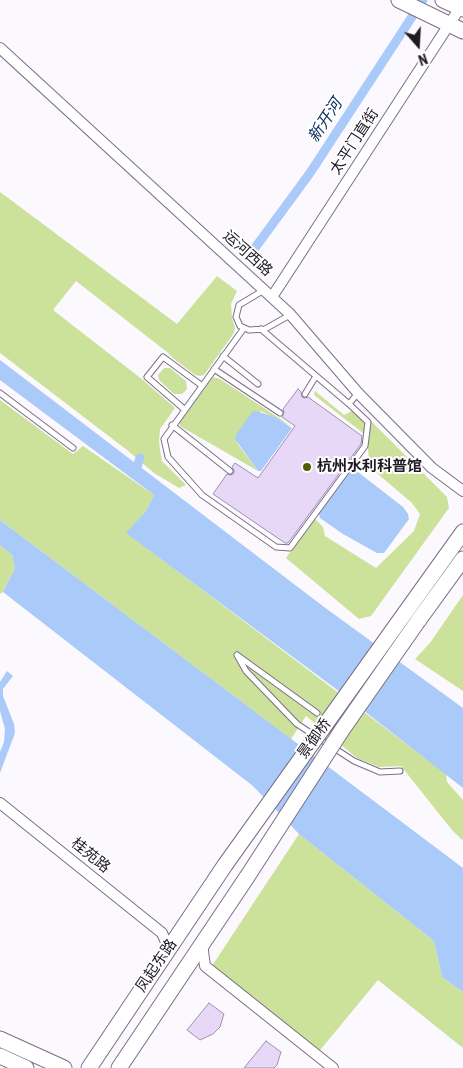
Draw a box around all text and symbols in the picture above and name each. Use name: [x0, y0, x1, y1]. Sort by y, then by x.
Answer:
north arrow: [393, 20, 443, 70]
text: N: [416, 50, 430, 68]
water label: 新开河: [305, 96, 347, 146]
street label: 太平门直街: [327, 106, 383, 178]
street label: 运河西路: [219, 227, 275, 281]
place label: 杭州水利科普馆: [317, 458, 422, 476]
marker: 杭州水利科普馆: [301, 461, 313, 473]
street label: 景御桥: [294, 716, 336, 762]
street label: 桂苑路: [67, 835, 113, 877]
street label: 凤起东路: [133, 936, 181, 996]

